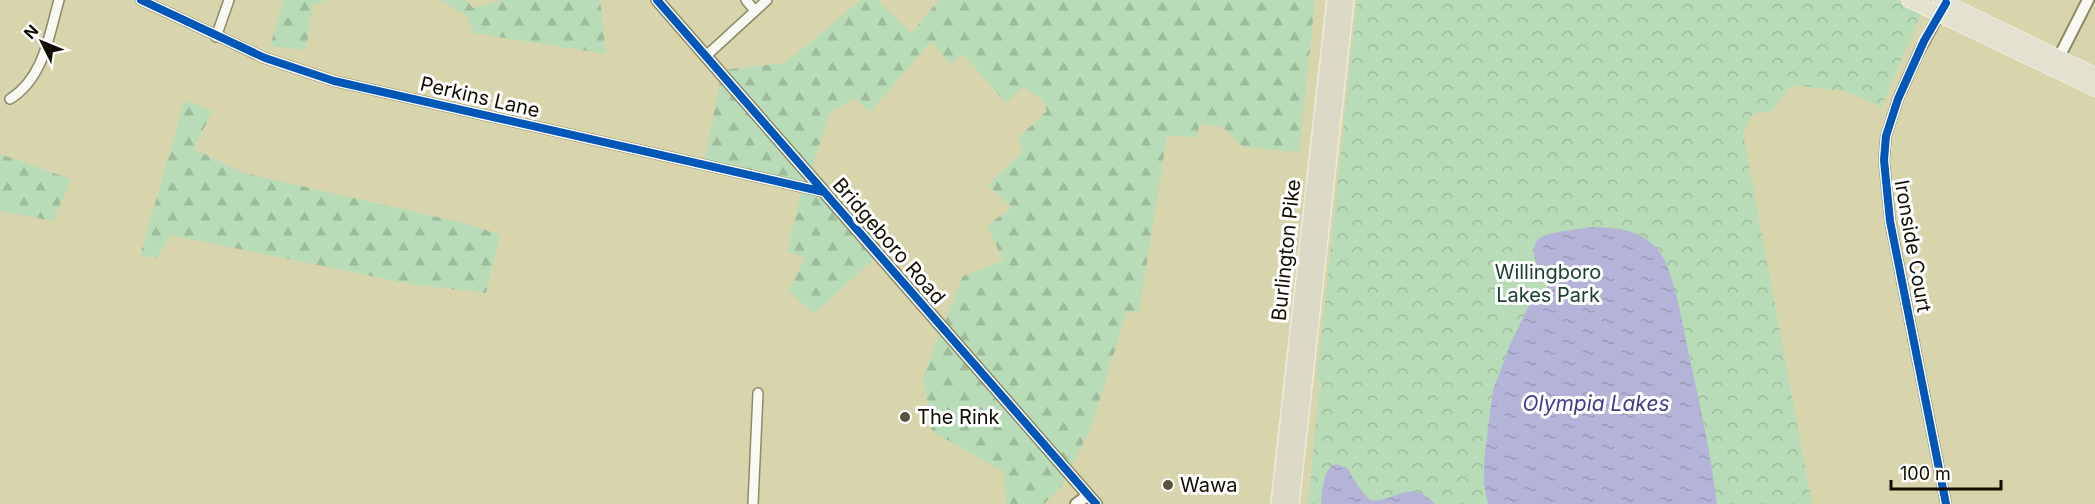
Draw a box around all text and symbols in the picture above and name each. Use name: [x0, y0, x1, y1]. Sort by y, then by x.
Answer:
north arrow: [12, 12, 72, 72]
text: N: [20, 20, 43, 43]
street label: Perkins Lane: [418, 72, 542, 122]
street label: Bridgeboro Road: [828, 173, 950, 309]
street label: Burlington Pike: [1267, 178, 1305, 322]
street label: Ironside Court: [1890, 178, 1937, 315]
park label: Willingboro Lakes Park: [1495, 260, 1601, 307]
water label: Olympia Lakes: [1522, 391, 1670, 416]
place label: The Rink: [917, 405, 1000, 429]
marker: The Rink: [898, 410, 912, 424]
scale bar: [1891, 453, 2000, 491]
text: 100 m: [1900, 463, 1951, 484]
place label: Wawa: [1180, 473, 1238, 497]
marker: Wawa: [1161, 478, 1175, 492]

